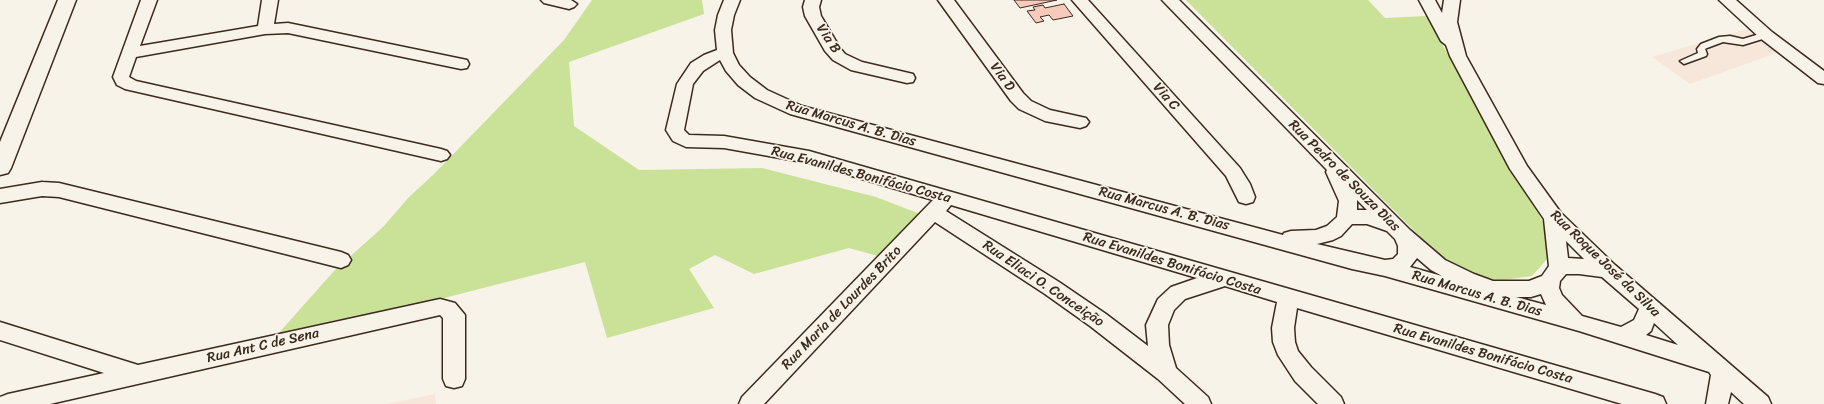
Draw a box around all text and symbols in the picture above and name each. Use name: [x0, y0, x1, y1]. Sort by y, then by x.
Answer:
street label: Via B: [812, 21, 844, 57]
street label: Via D: [986, 59, 1018, 95]
street label: Via C: [1149, 80, 1183, 114]
street label: Rua Marcus A. B. Dias: [784, 97, 918, 151]
street label: Rua Pedro de Souza Dias: [1285, 117, 1403, 235]
street label: Rua Evanildes Bonifácio Costa: [769, 143, 953, 207]
street label: Rua Marcus A. B. Dias: [1097, 184, 1231, 234]
street label: Rua Roque José da Silva: [1547, 207, 1663, 321]
street label: Rua Evanildes Bonifácio Costa: [1081, 229, 1263, 299]
street label: Rua Eliaci O. Conceição: [979, 237, 1107, 331]
street label: Rua Maria de Lourdes Brito: [778, 243, 906, 373]
street label: Rua Marcus A. B. Dias: [1410, 267, 1544, 321]
street label: Rua Evanildes Bonifácio Costa: [1392, 320, 1574, 388]
street label: Rua Ant C de Sena: [205, 325, 321, 367]

